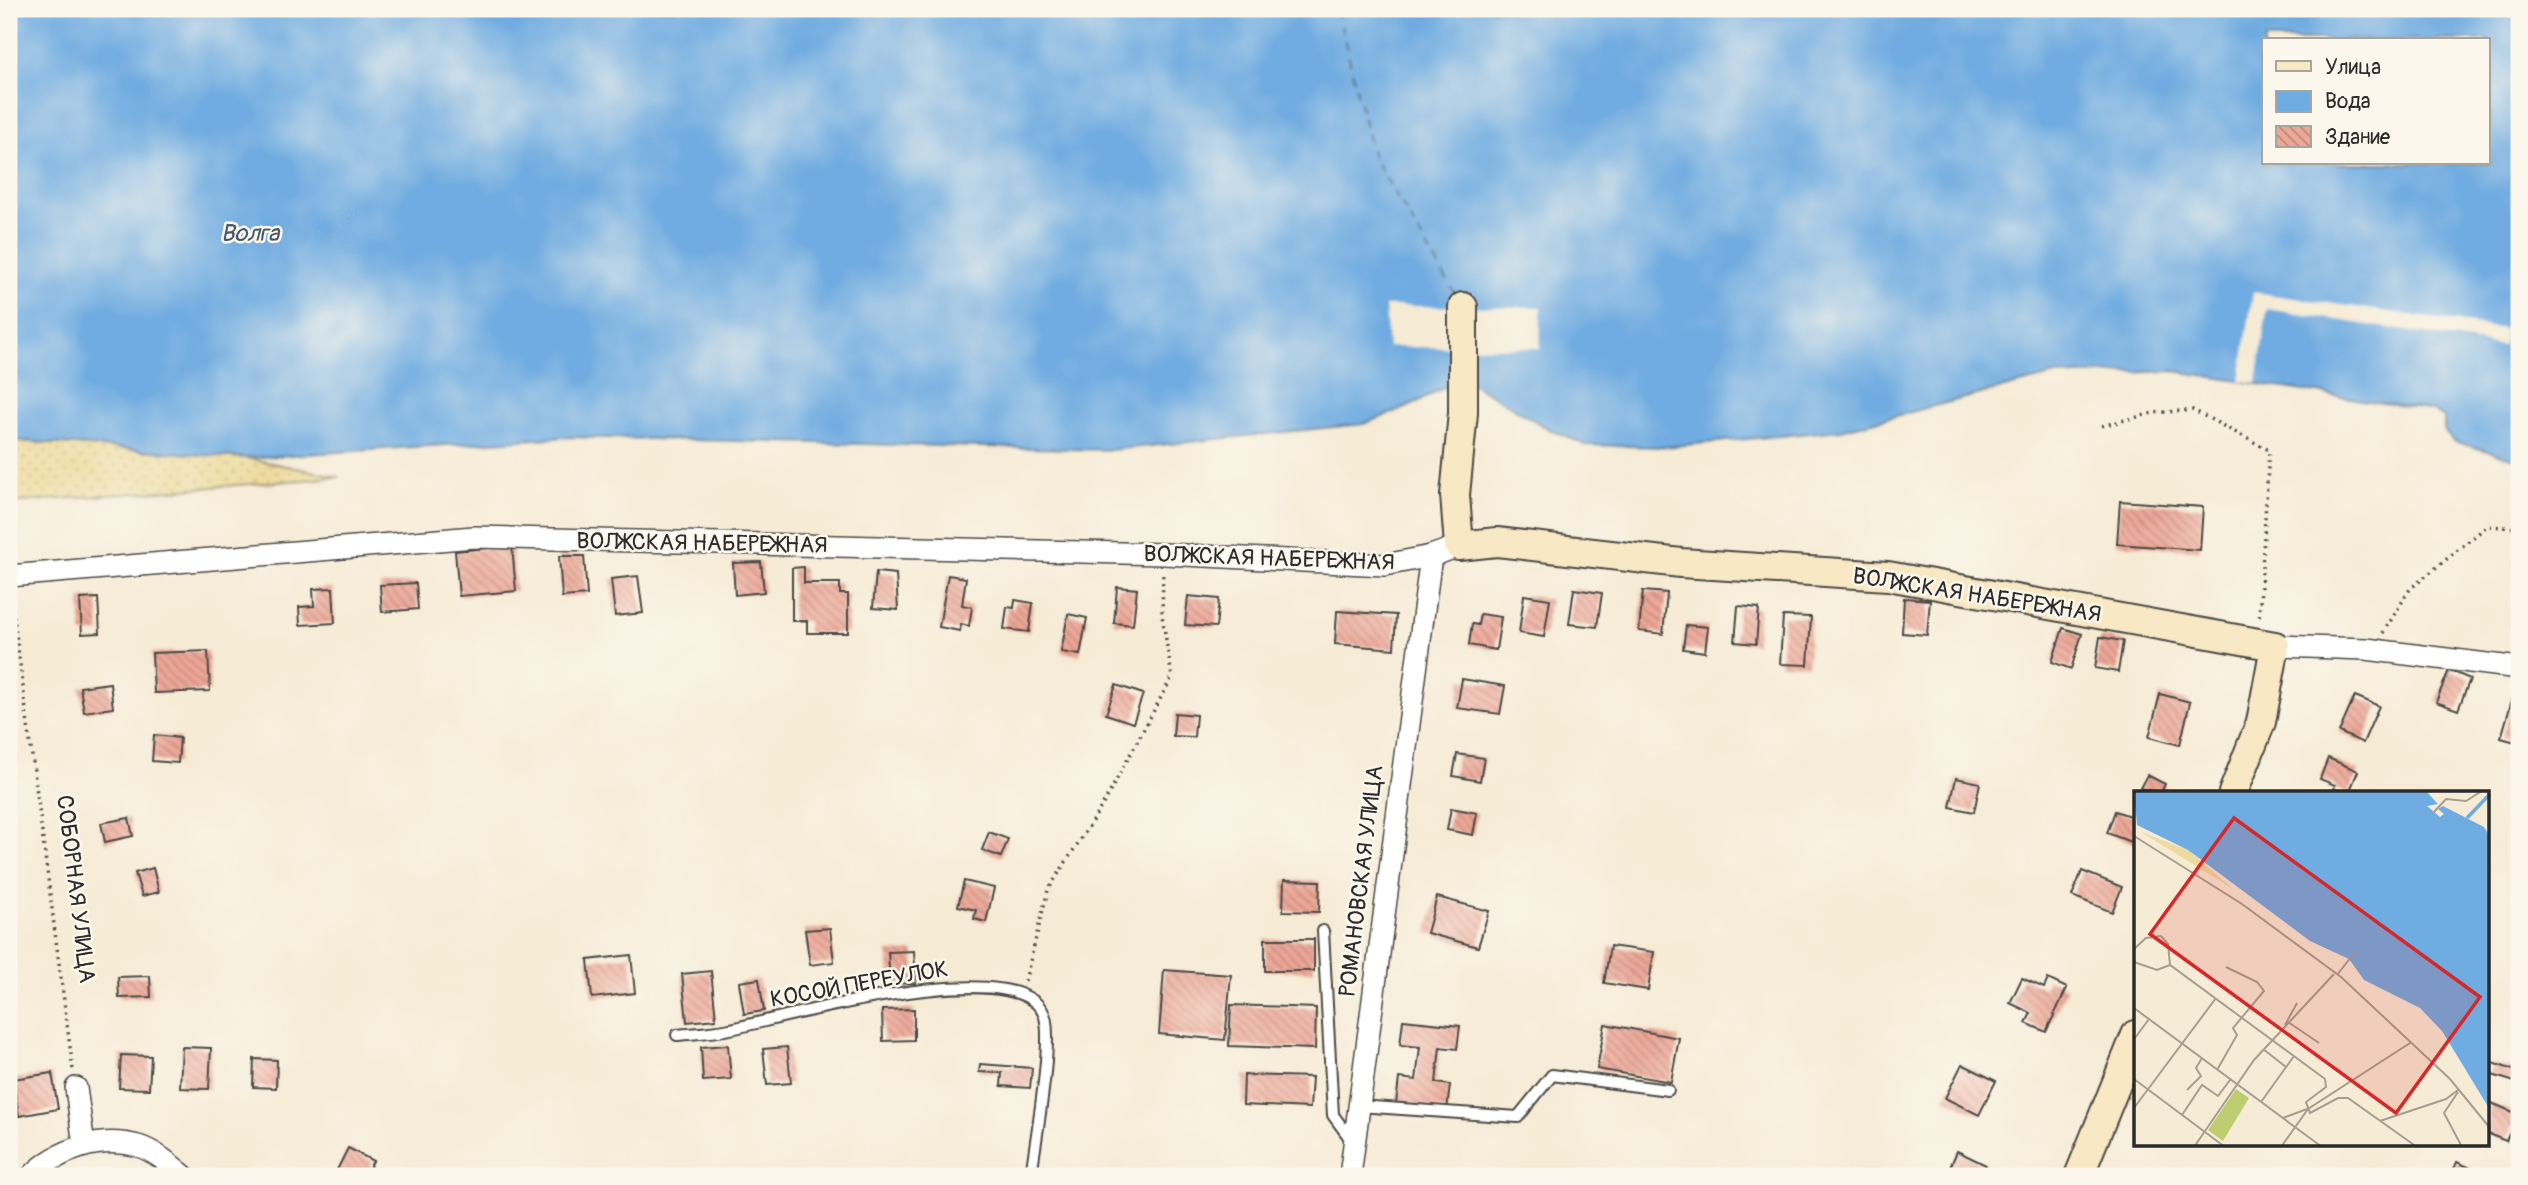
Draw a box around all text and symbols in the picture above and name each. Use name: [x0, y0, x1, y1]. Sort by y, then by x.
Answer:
legend: [2262, 38, 2490, 164]
text: Улица: [2325, 54, 2381, 81]
text: Вода: [2325, 88, 2371, 115]
text: Здание: [2325, 124, 2391, 151]
water label: Волга: [221, 219, 281, 248]
street label: ВОЛЖСКАЯ НАБЕРЕЖНАЯ: [576, 526, 828, 560]
street label: ВОЛЖСКАЯ НАБЕРЕЖНАЯ: [1143, 539, 1395, 577]
street label: ВОЛЖСКАЯ НАБЕРЕЖНАЯ: [1851, 561, 2103, 629]
street label: РОМАНОВСКАЯ УЛИЦА: [1332, 764, 1390, 998]
inset map: [2134, 791, 2490, 1146]
street label: СОБОРНАЯ УЛИЦА: [50, 793, 102, 985]
street label: КОСОЙ ПЕРЕУЛОК: [768, 954, 950, 1014]

